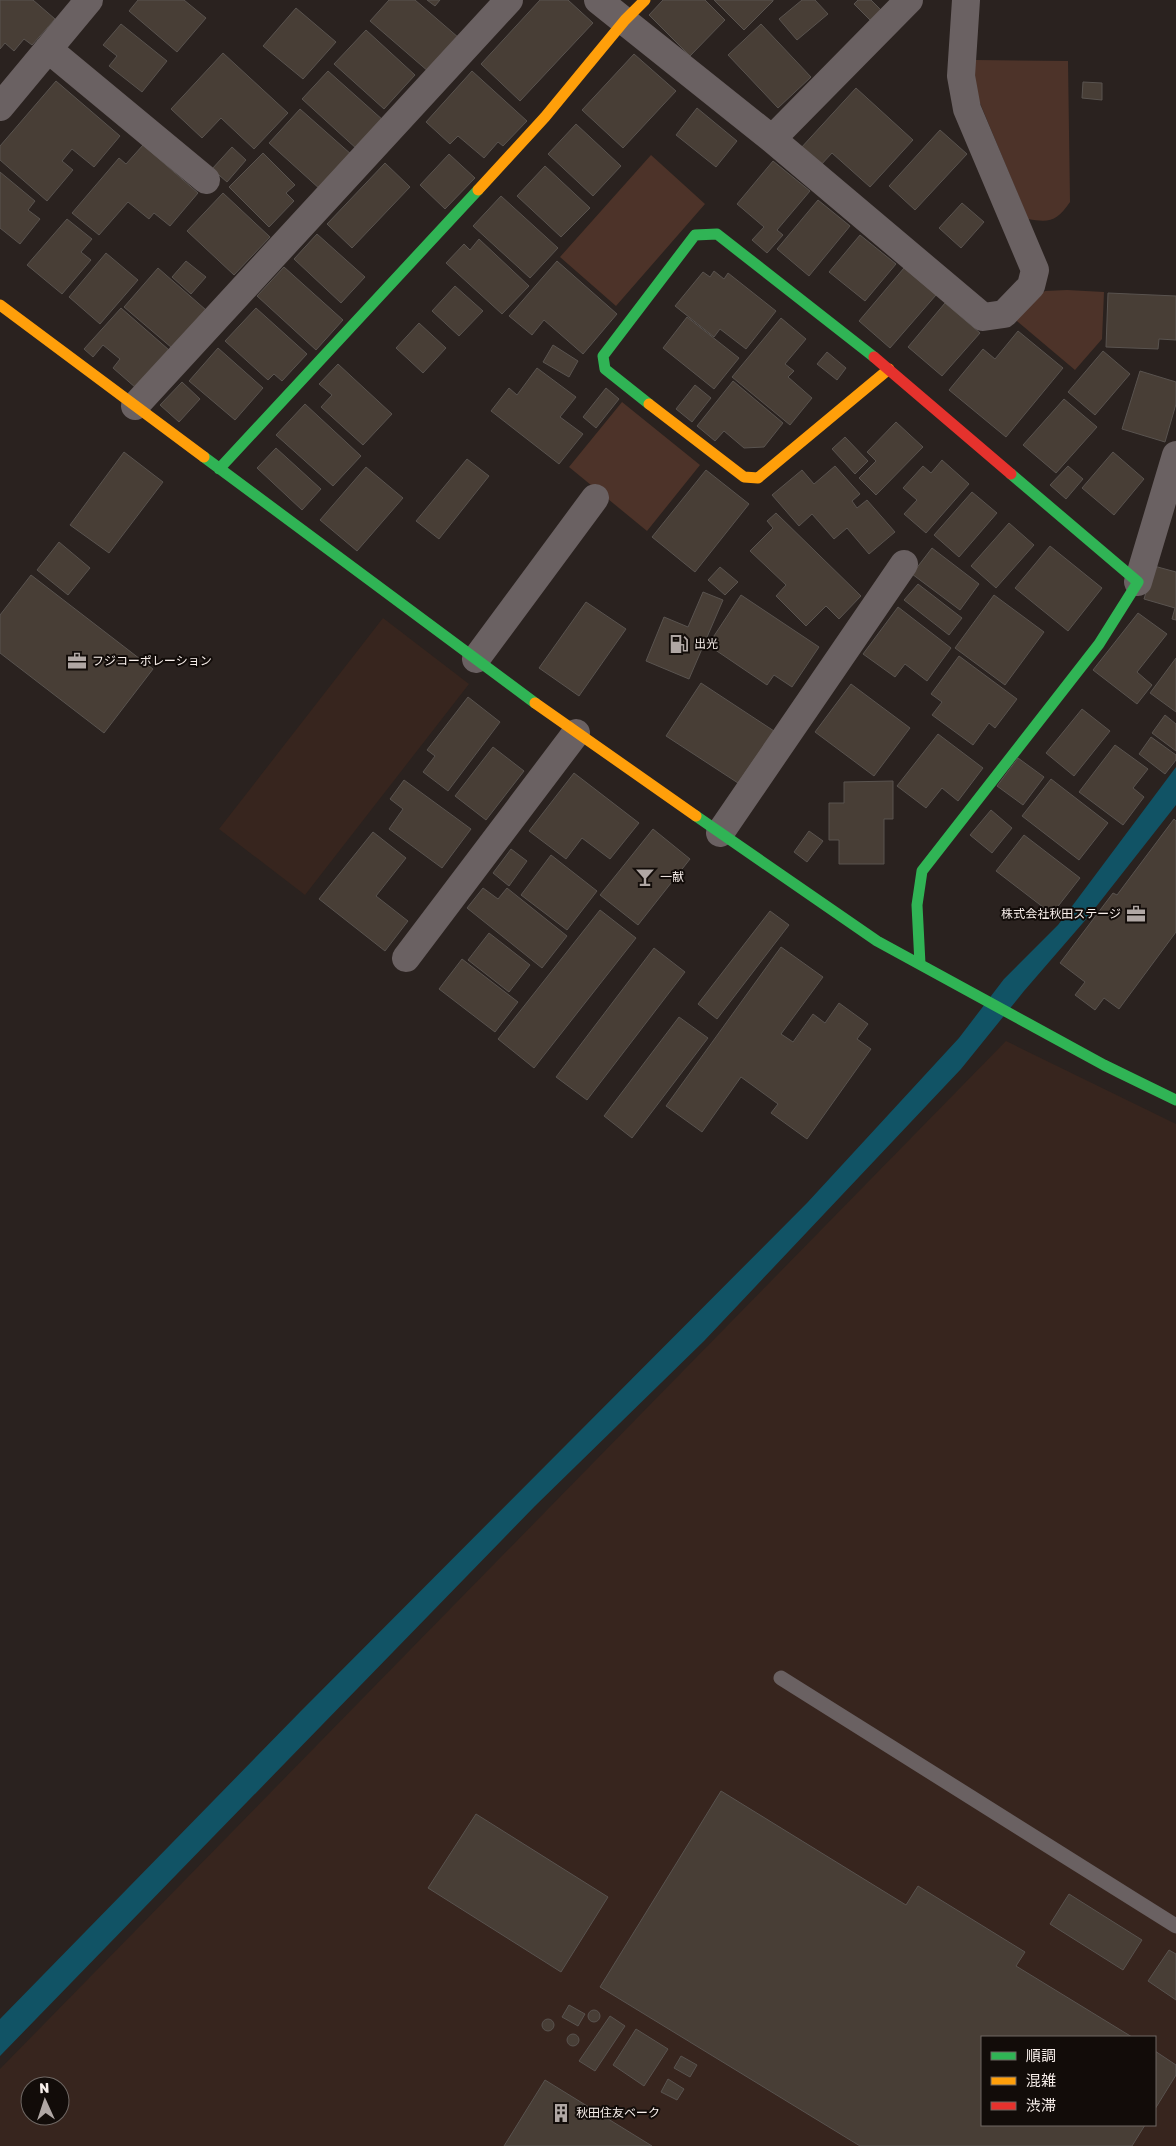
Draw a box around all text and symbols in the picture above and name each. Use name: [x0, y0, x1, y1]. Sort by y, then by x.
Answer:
fuel station icon: 出光: [668, 633, 690, 655]
place label: 出光: [694, 637, 718, 651]
office icon: フジコーポレーション: [66, 650, 88, 672]
place label: フジコーポレーション: [92, 654, 212, 668]
bar icon: 一献: [634, 866, 656, 888]
place label: 一献: [660, 870, 684, 884]
office icon: 株式会社秋田ステージ: [1125, 903, 1147, 925]
place label: 株式会社秋田ステージ: [1001, 907, 1121, 921]
legend: [981, 2036, 1156, 2126]
text: 順調: [1026, 2047, 1056, 2065]
text: 混雑: [1026, 2072, 1056, 2090]
north arrow: [20, 2076, 70, 2126]
text: N: [39, 2080, 50, 2097]
text: 渋滞: [1026, 2097, 1056, 2115]
building icon: 秋田住友ベーク: [550, 2102, 572, 2124]
place label: 秋田住友ベーク: [576, 2106, 660, 2120]

